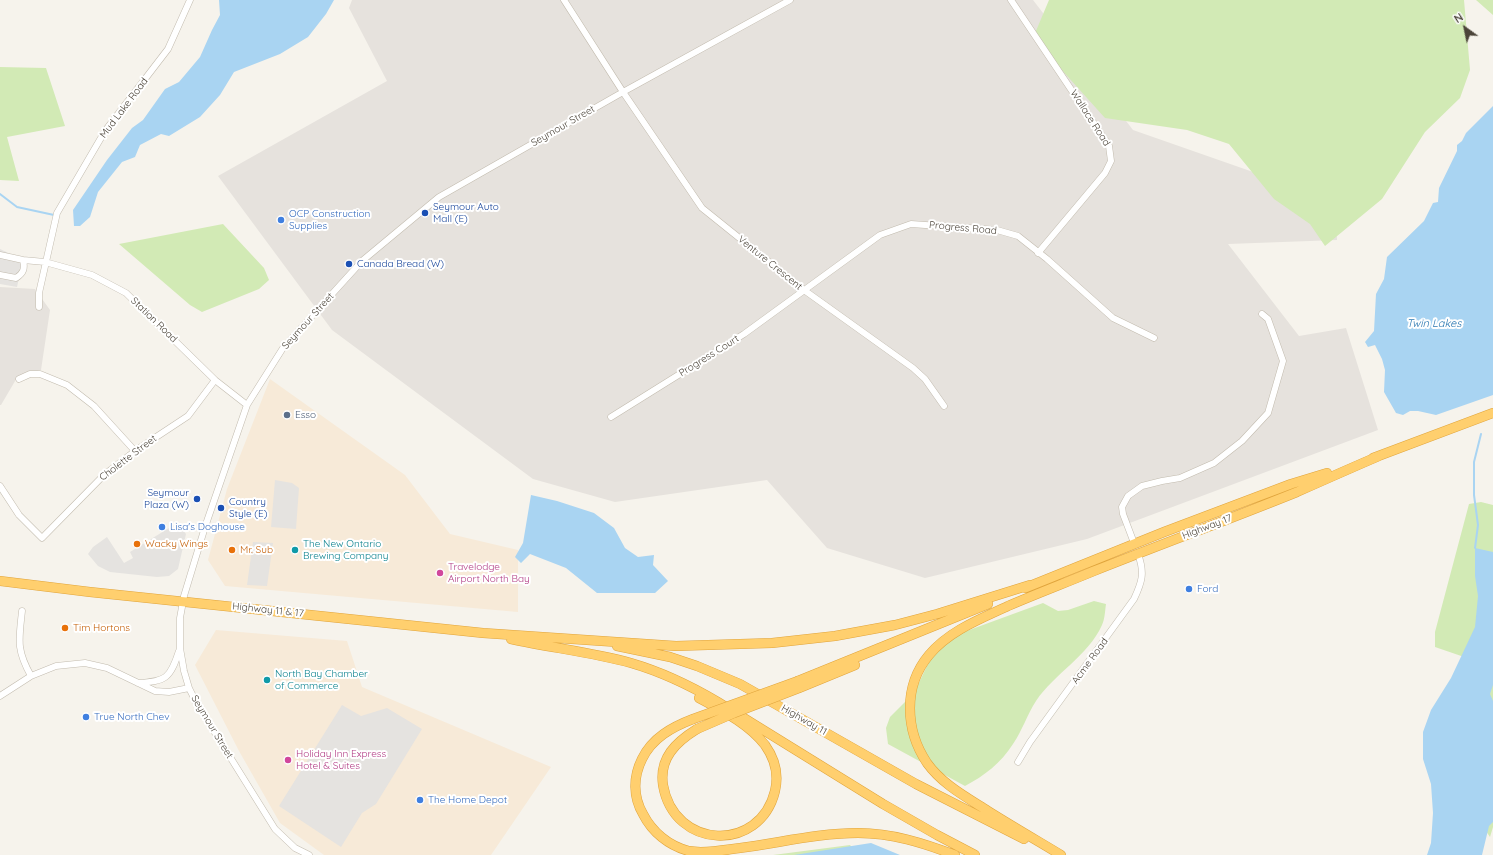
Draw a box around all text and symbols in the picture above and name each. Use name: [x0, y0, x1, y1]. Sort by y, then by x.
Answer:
north arrow: [1445, 8, 1485, 48]
text: N: [1451, 10, 1466, 26]
street label: Mud Lake Road: [97, 75, 151, 141]
street label: Wallace Road: [1067, 88, 1113, 148]
street label: Seymour Street: [529, 103, 597, 149]
place label: Seymour Auto Mall (E): [433, 201, 499, 224]
place label: OCP Construction Supplies: [289, 208, 370, 232]
marker: Seymour Auto Mall (E): [420, 208, 430, 218]
marker: OCP Construction Supplies: [276, 215, 286, 225]
street label: Progress Road: [929, 219, 997, 237]
street label: Venture Crescent: [735, 233, 805, 293]
place label: Canada Bread (W): [357, 258, 444, 270]
marker: Canada Bread (W): [344, 259, 354, 269]
street label: Seymour Street: [280, 290, 336, 352]
street label: Station Road: [128, 295, 180, 345]
water label: Twin Lakes: [1407, 317, 1461, 331]
street label: Progress Court: [677, 333, 741, 379]
place label: Esso: [295, 409, 316, 421]
marker: Esso: [282, 410, 292, 420]
street label: Cholette Street: [97, 433, 159, 483]
place label: Seymour Plaza (W): [144, 487, 189, 510]
marker: Seymour Plaza (W): [192, 494, 202, 504]
place label: Country Style (E): [229, 496, 267, 520]
marker: Country Style (E): [216, 503, 226, 513]
street label: Highway 17: [1181, 512, 1233, 542]
place label: Lisa's Doghouse: [170, 521, 245, 533]
marker: Lisa's Doghouse: [157, 522, 167, 532]
place label: Wacky Wings: [145, 538, 208, 550]
place label: The New Ontario Brewing Company: [303, 538, 388, 562]
marker: Wacky Wings: [132, 539, 142, 549]
place label: Mr. Sub: [240, 544, 273, 556]
marker: Mr. Sub: [227, 545, 237, 555]
marker: The New Ontario Brewing Company: [290, 545, 300, 555]
place label: Travelodge Airport North Bay: [448, 561, 530, 584]
marker: Travelodge Airport North Bay: [435, 568, 445, 578]
place label: Ford: [1197, 583, 1218, 595]
marker: Ford: [1184, 584, 1194, 594]
street label: Highway 11 & 17: [232, 600, 304, 620]
place label: Tim Hortons: [73, 622, 130, 634]
marker: Tim Hortons: [60, 623, 70, 633]
street label: Acme Road: [1069, 636, 1111, 686]
place label: North Bay Chamber of Commerce: [275, 668, 368, 692]
marker: North Bay Chamber of Commerce: [262, 675, 272, 685]
street label: Seymour Street: [188, 693, 236, 761]
street label: Highway 11: [779, 702, 829, 738]
place label: True North Chev: [94, 711, 169, 723]
marker: True North Chev: [81, 712, 91, 722]
place label: Holiday Inn Express Hotel & Suites: [296, 748, 386, 772]
marker: Holiday Inn Express Hotel & Suites: [283, 755, 293, 765]
place label: The Home Depot: [428, 794, 507, 806]
marker: The Home Depot: [415, 795, 425, 805]

